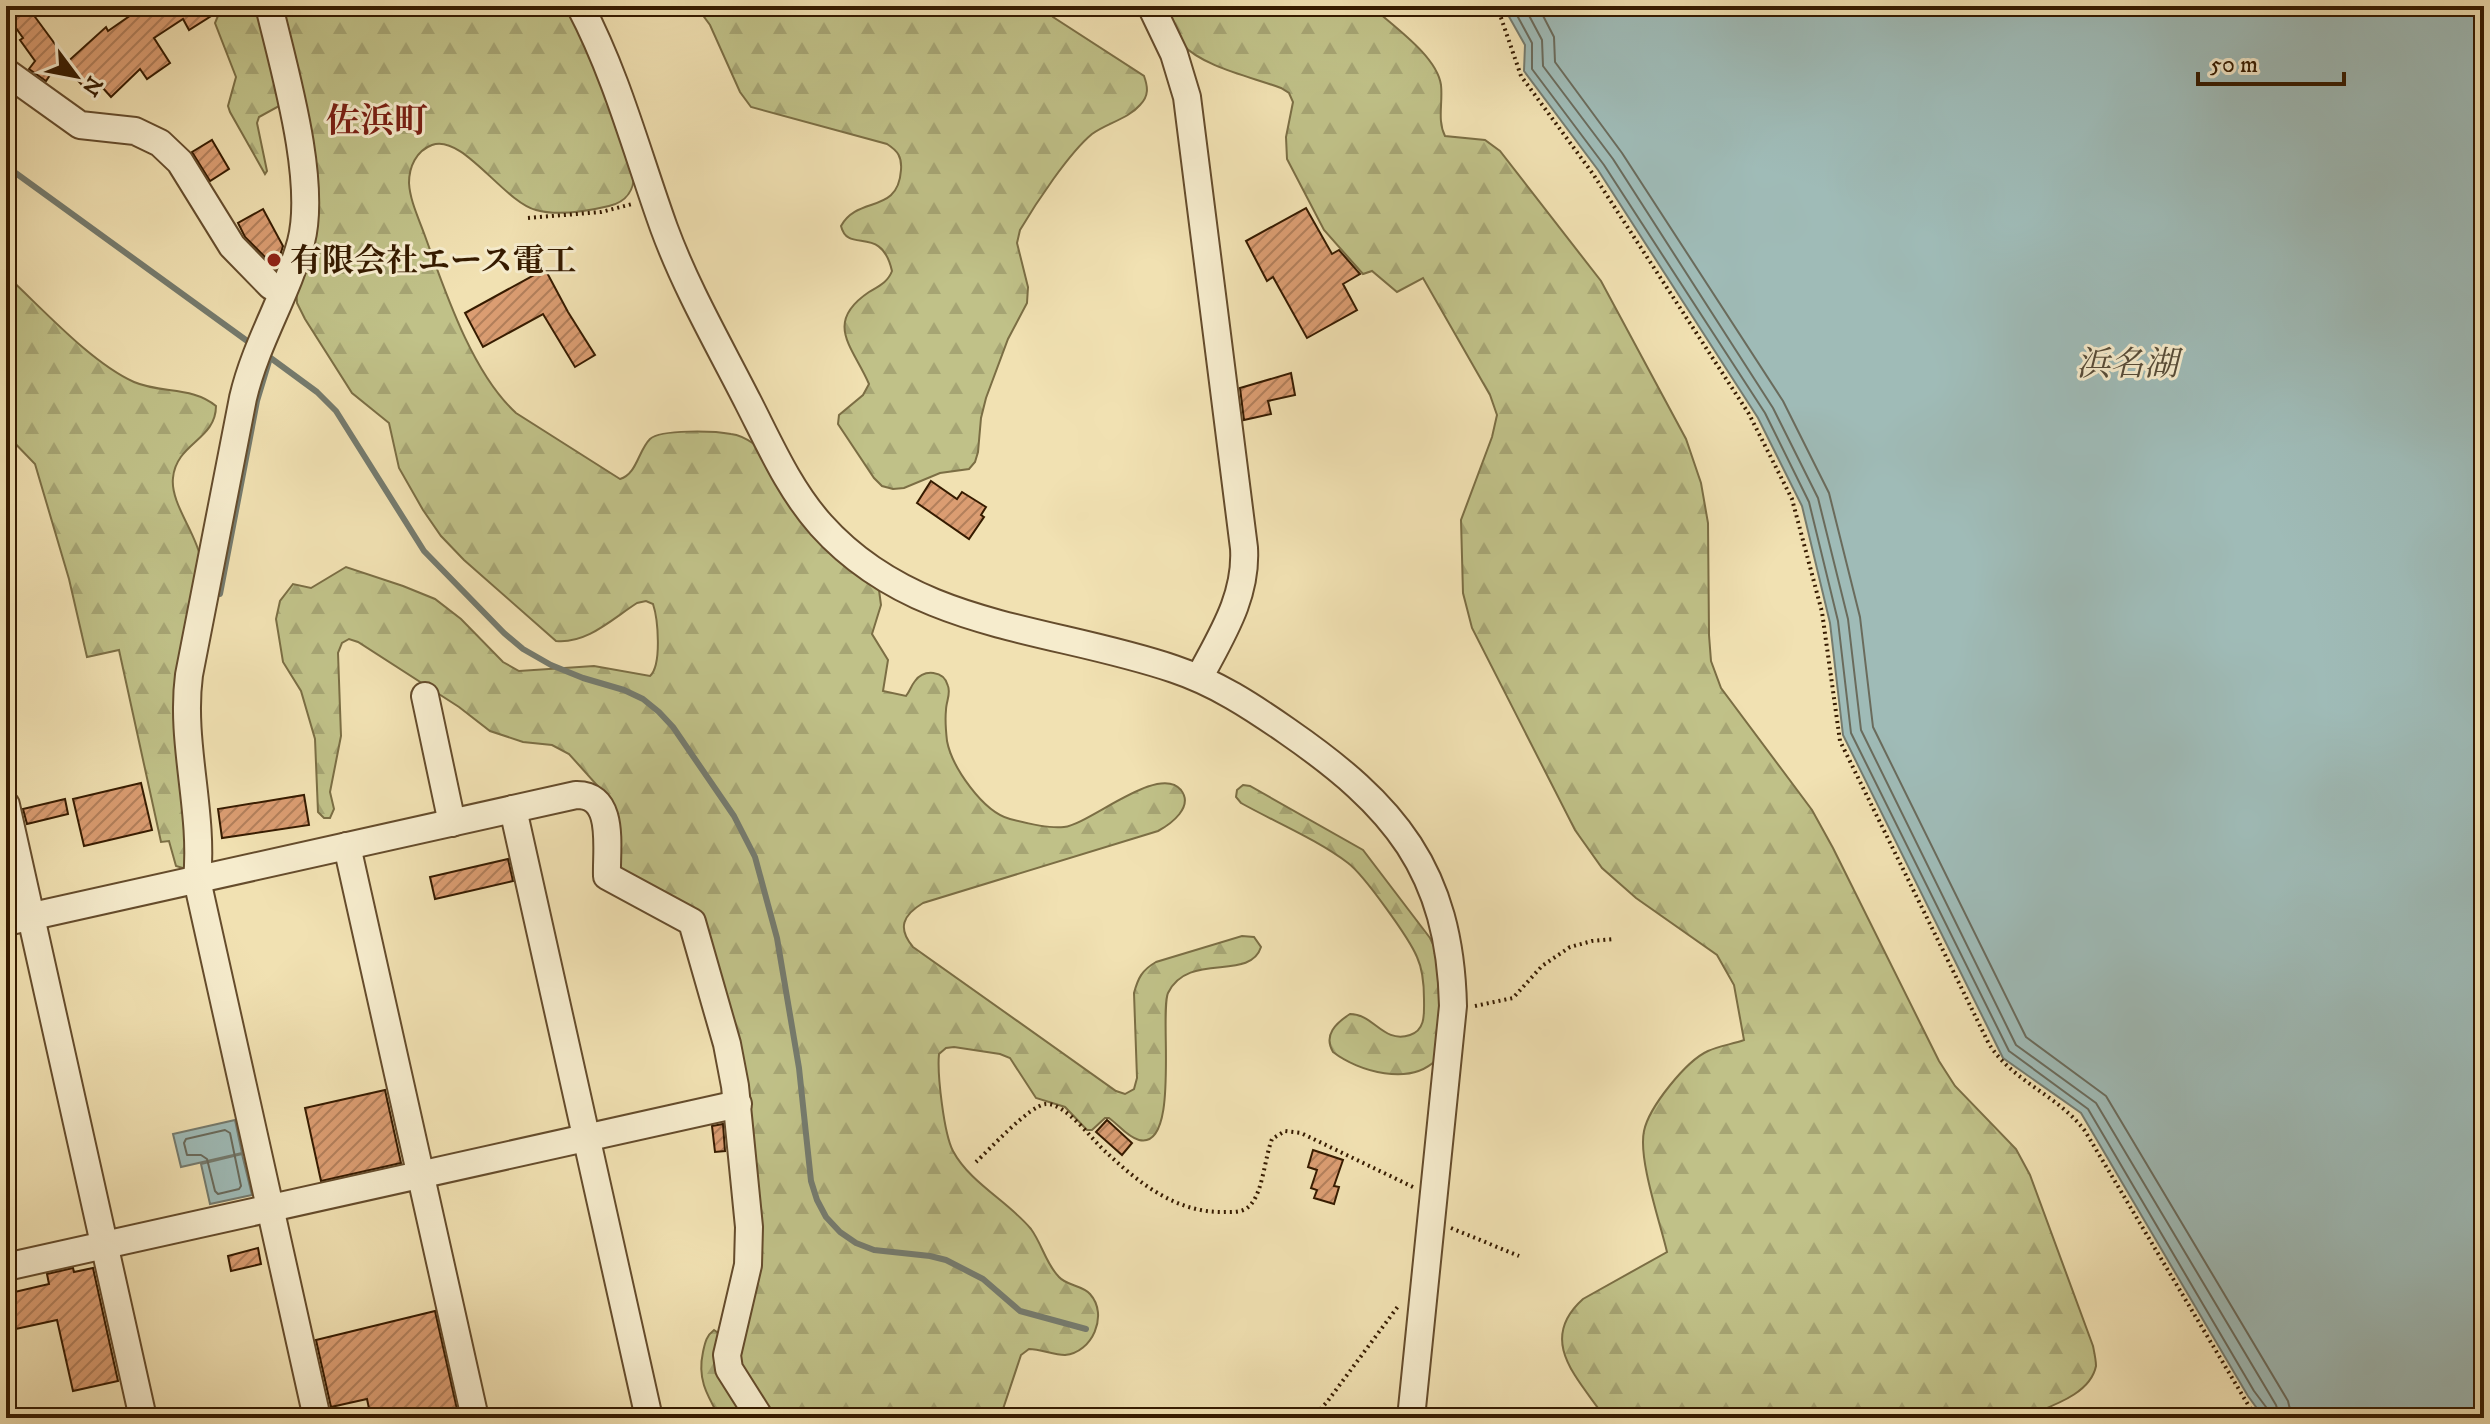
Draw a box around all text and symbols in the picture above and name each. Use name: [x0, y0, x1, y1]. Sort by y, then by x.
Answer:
north arrow: [36, 36, 116, 116]
scale bar: [2198, 36, 2344, 86]
text: 50 m: [2210, 50, 2258, 80]
text: N: [75, 71, 108, 101]
district label: 佐浜町: [326, 101, 428, 143]
place label: 有限会社エース電工: [290, 242, 576, 282]
marker: 有限会社エース電工: [265, 251, 283, 269]
water label: 浜名湖: [2076, 344, 2184, 386]

